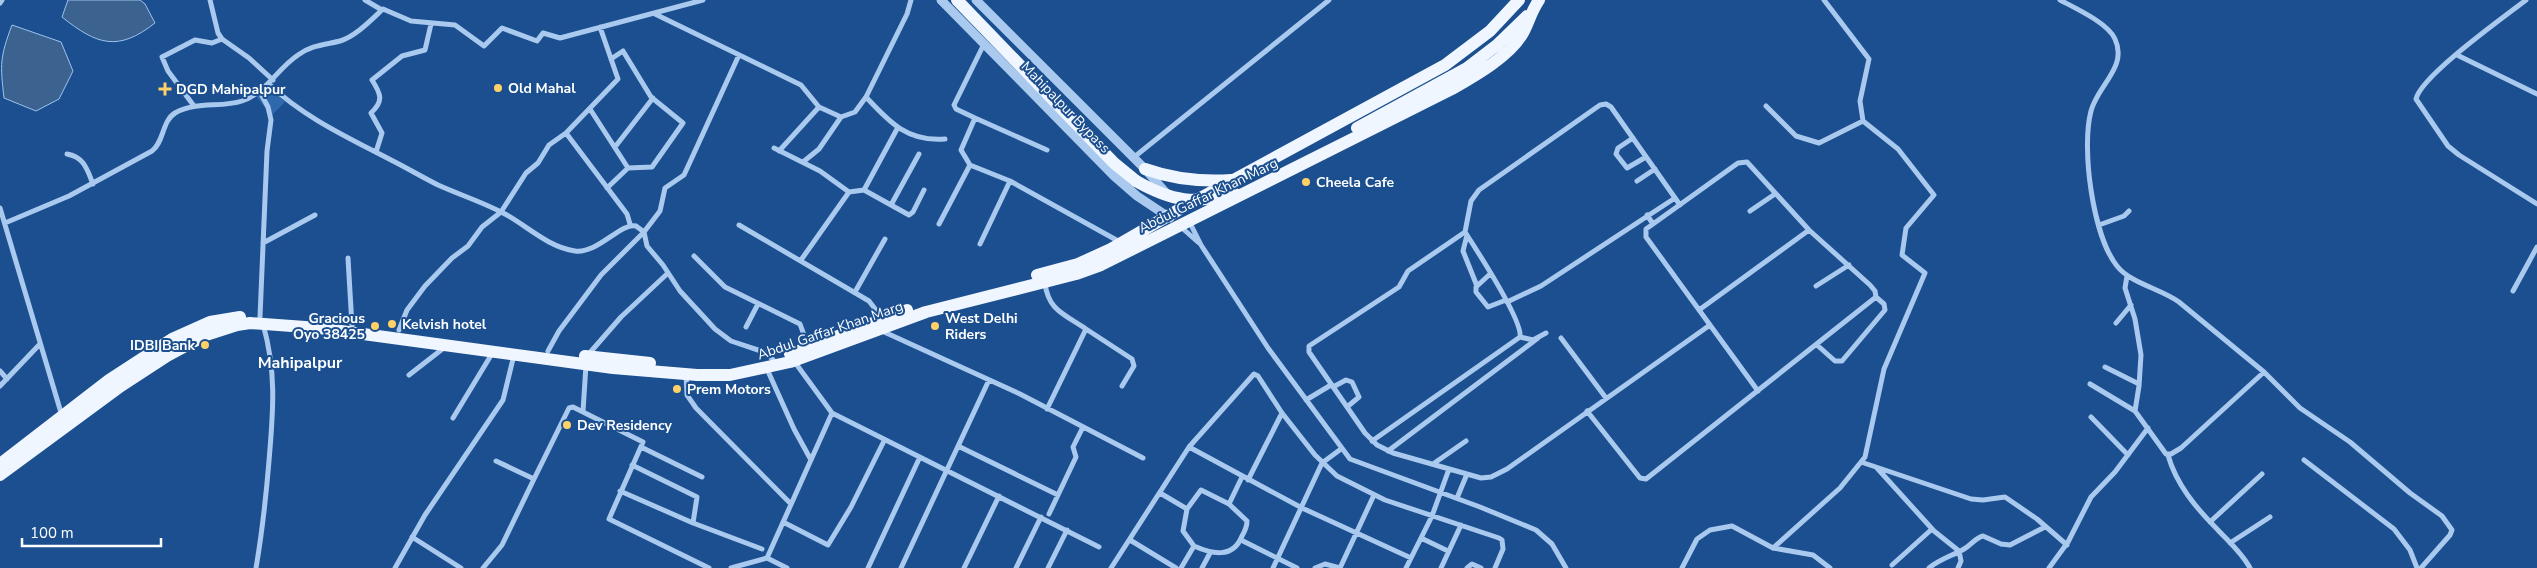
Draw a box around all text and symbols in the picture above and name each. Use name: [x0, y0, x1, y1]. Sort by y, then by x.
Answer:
street label: Mahipalpur Bypass: [1017, 57, 1115, 158]
place label: Old Mahal: [508, 79, 576, 98]
place label: DGD Mahipalpur: [176, 80, 286, 99]
marker: DGD Mahipalpur: [158, 82, 172, 96]
marker: Old Mahal: [492, 82, 504, 94]
street label: Abdul Gaffar Khan Marg: [1135, 153, 1281, 238]
place label: Cheela Cafe: [1316, 173, 1395, 192]
marker: Cheela Cafe: [1300, 176, 1312, 188]
street label: Abdul Gaffar Khan Marg: [755, 297, 906, 364]
place label: Gracious Oyo 38425: [293, 309, 365, 344]
place label: West Delhi Riders: [945, 309, 1018, 344]
place label: Kelvish hotel: [402, 315, 487, 334]
marker: Kelvish hotel: [386, 318, 398, 330]
marker: Gracious Oyo 38425: [369, 320, 381, 332]
marker: West Delhi Riders: [929, 320, 941, 332]
place label: IDBI Bank: [130, 336, 195, 355]
marker: IDBI Bank: [199, 339, 211, 351]
district label: Mahipalpur: [258, 352, 343, 374]
place label: Prem Motors: [687, 380, 771, 399]
marker: Prem Motors: [671, 383, 683, 395]
place label: Dev Residency: [577, 416, 673, 435]
marker: Dev Residency: [561, 419, 573, 431]
scale bar: [22, 516, 161, 548]
text: 100 m: [30, 523, 74, 543]

